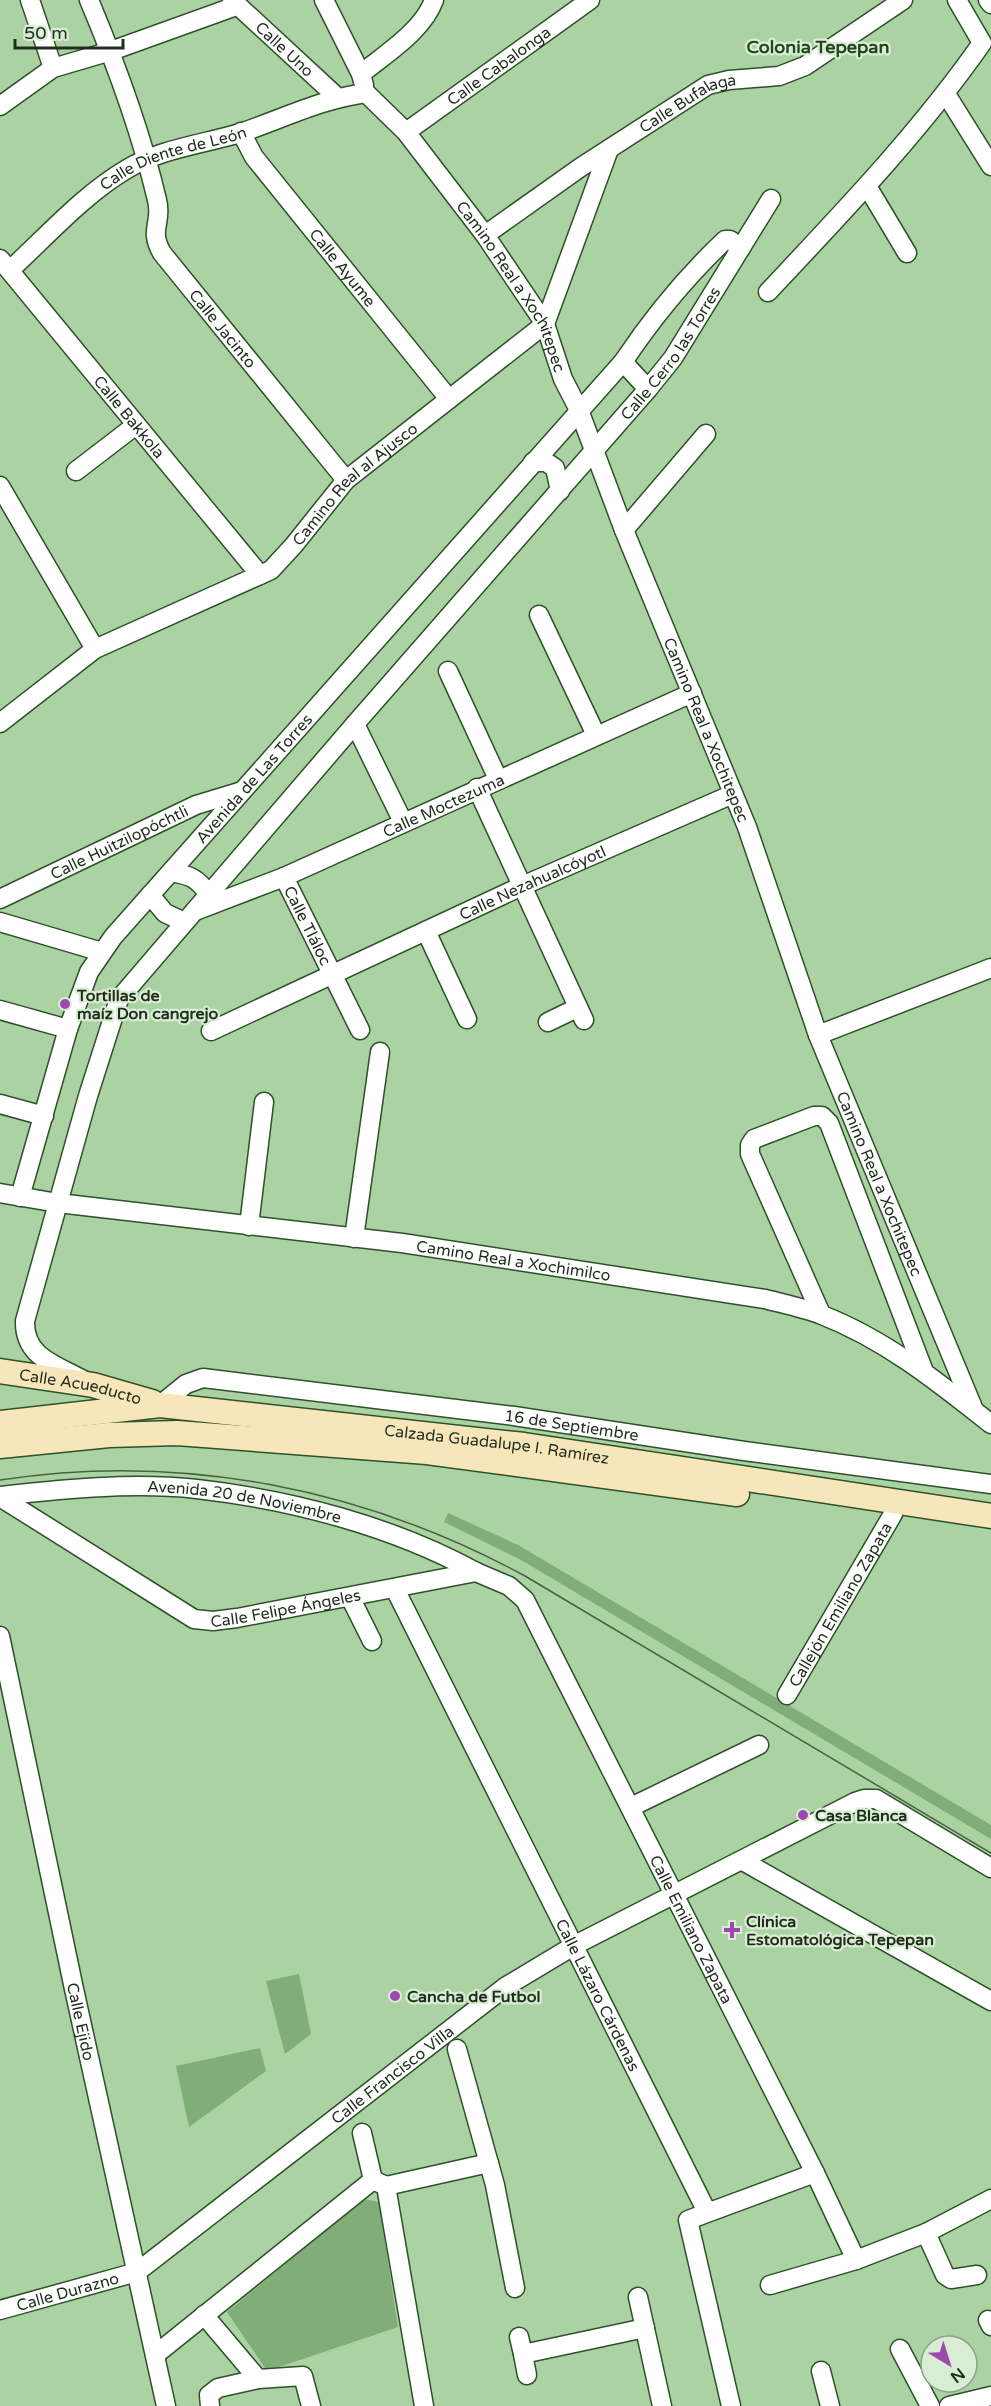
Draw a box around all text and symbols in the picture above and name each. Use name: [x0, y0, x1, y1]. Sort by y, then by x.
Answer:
scale bar: [15, 12, 123, 50]
street label: Calle Uno: [251, 18, 318, 82]
text: 50 m: [24, 22, 68, 44]
street label: Calle Cabalonga: [443, 22, 555, 110]
district label: Colonia Tepepan: [747, 36, 889, 58]
street label: Calle Bufalaga: [636, 70, 737, 138]
street label: Calle Diente de León: [96, 122, 249, 195]
street label: Camino Real a Xochitepec: [451, 197, 569, 375]
street label: Calle Ayume: [305, 225, 380, 311]
street label: Calle Cerro las Torres: [617, 283, 725, 424]
street label: Calle Jacinto: [184, 286, 260, 372]
street label: Calle Bakkola: [89, 372, 169, 463]
street label: Camino Real al Ajusco: [288, 419, 422, 550]
street label: Camino Real a Xochitepec: [659, 635, 753, 825]
street label: Avenida de Las Torres: [192, 710, 317, 848]
street label: Calle Moctezuma: [380, 770, 508, 842]
street label: Calle Huitzilopóchtli: [47, 801, 192, 884]
street label: Calle Nezahualcóyotl: [456, 842, 609, 925]
street label: Calle Tláloc: [279, 883, 335, 969]
place label: Tortillas de maíz Don cangrejo: [76, 986, 219, 1024]
marker: Tortillas de maíz Don cangrejo: [58, 997, 72, 1011]
street label: Camino Real a Xochitepec: [832, 1089, 926, 1279]
street label: Camino Real a Xochimilco: [415, 1236, 612, 1286]
street label: Calle Acueducto: [18, 1365, 144, 1409]
street label: 16 de Septiembre: [503, 1406, 640, 1446]
street label: Calzada Guadalupe I. Ramírez: [383, 1421, 610, 1469]
street label: Avenida 20 de Noviembre: [147, 1477, 343, 1528]
street label: Callejón Emiliano Zapata: [785, 1519, 897, 1691]
street label: Calle Felipe Ángeles: [209, 1585, 362, 1632]
place label: Casa Blanca: [815, 1806, 907, 1826]
marker: Casa Blanca: [796, 1808, 810, 1822]
street label: Calle Emiliano Zapata: [645, 1852, 737, 2007]
place label: Clínica Estomatológica Tepepan: [746, 1912, 934, 1950]
street label: Calle Lázaro Cárdenas: [551, 1916, 644, 2075]
marker: Clínica Estomatológica Tepepan: [723, 1921, 741, 1939]
street label: Calle Ejido: [62, 1981, 99, 2063]
place label: Cancha de Futbol: [407, 1987, 540, 2007]
marker: Cancha de Futbol: [388, 1989, 402, 2003]
street label: Calle Francisco Villa: [327, 2021, 458, 2129]
street label: Calle Durazno: [14, 2269, 121, 2316]
north arrow: [919, 2334, 979, 2394]
text: N: [946, 2363, 969, 2387]

